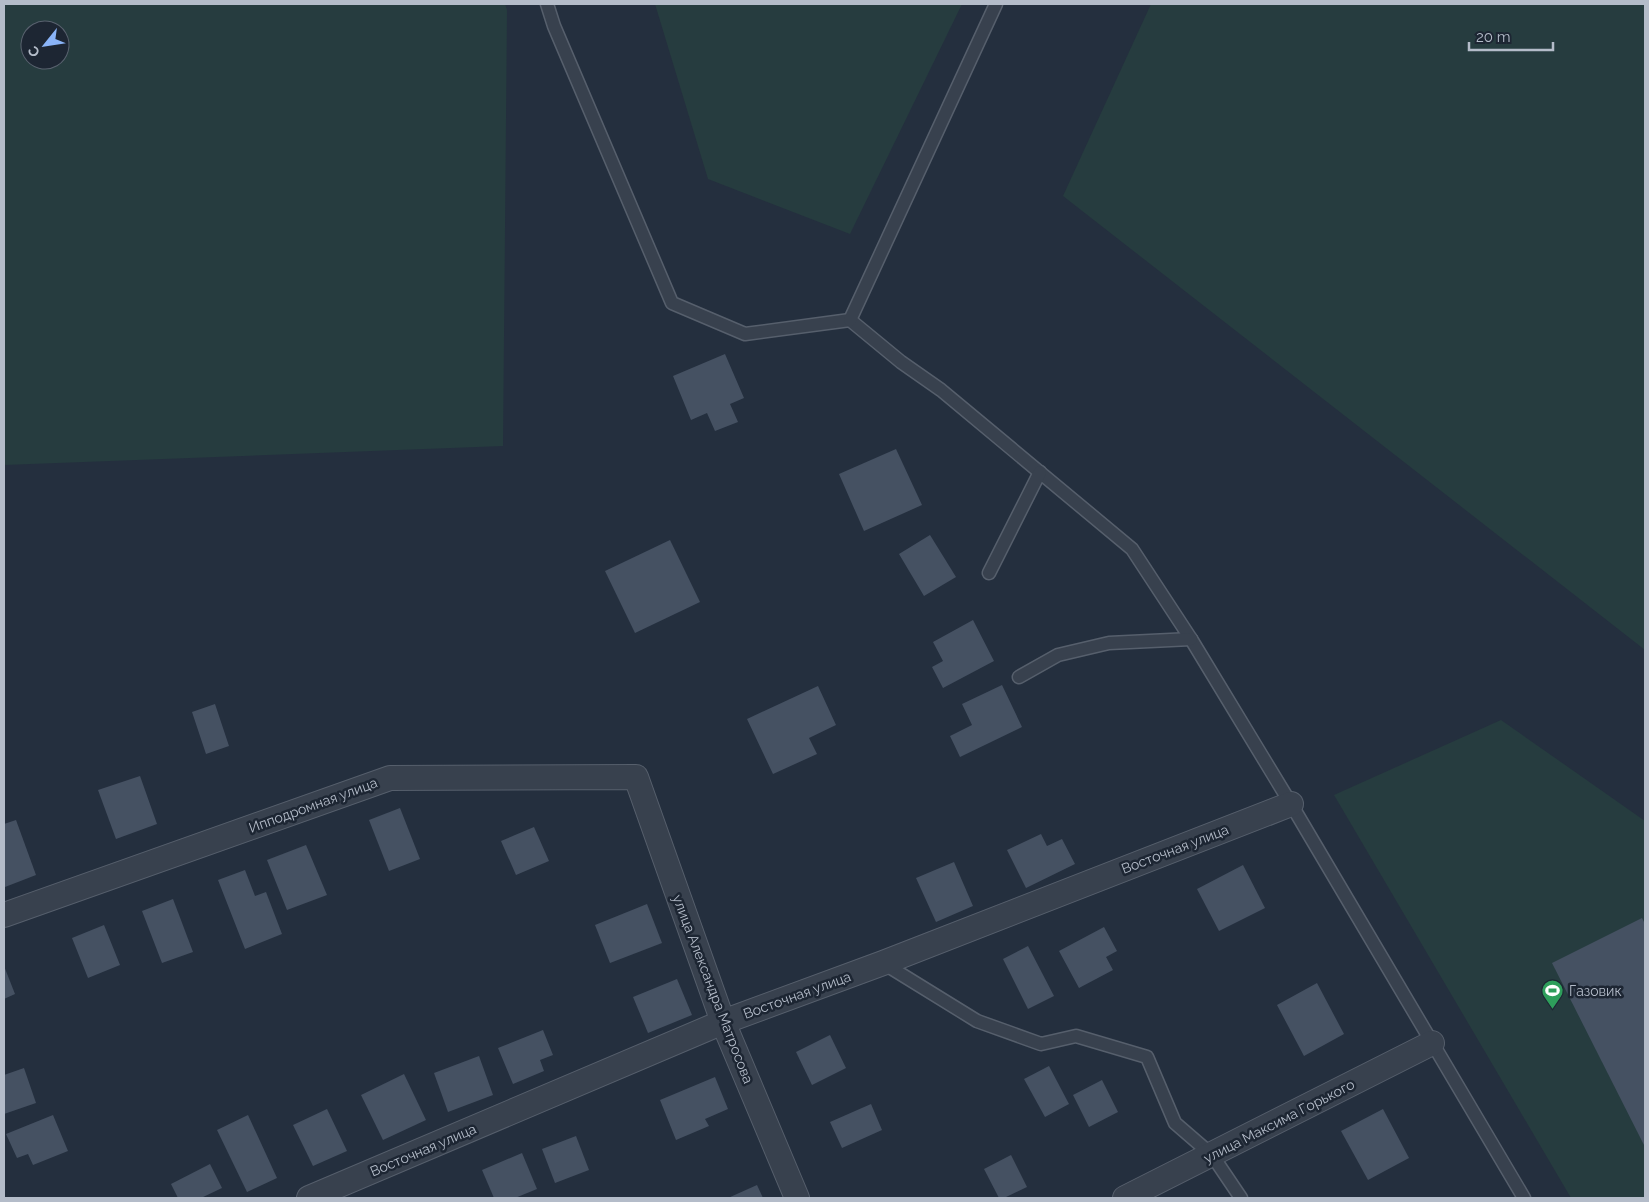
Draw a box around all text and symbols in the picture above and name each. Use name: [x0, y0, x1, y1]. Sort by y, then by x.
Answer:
north arrow: [20, 20, 70, 70]
scale bar: [1469, 20, 1553, 52]
text: 20 m: [1476, 28, 1511, 46]
text: С: [24, 43, 43, 60]
street label: Ипподромная улица: [247, 774, 379, 836]
street label: Восточная улица: [1119, 821, 1231, 877]
street label: улица Александра Матросова: [669, 892, 757, 1086]
street label: Восточная улица: [741, 968, 853, 1022]
sports icon: Газовик: [1541, 979, 1565, 1010]
place label: Газовик: [1569, 983, 1622, 999]
street label: улица Максима Горького: [1201, 1076, 1357, 1166]
street label: Восточная улица: [368, 1120, 478, 1180]

